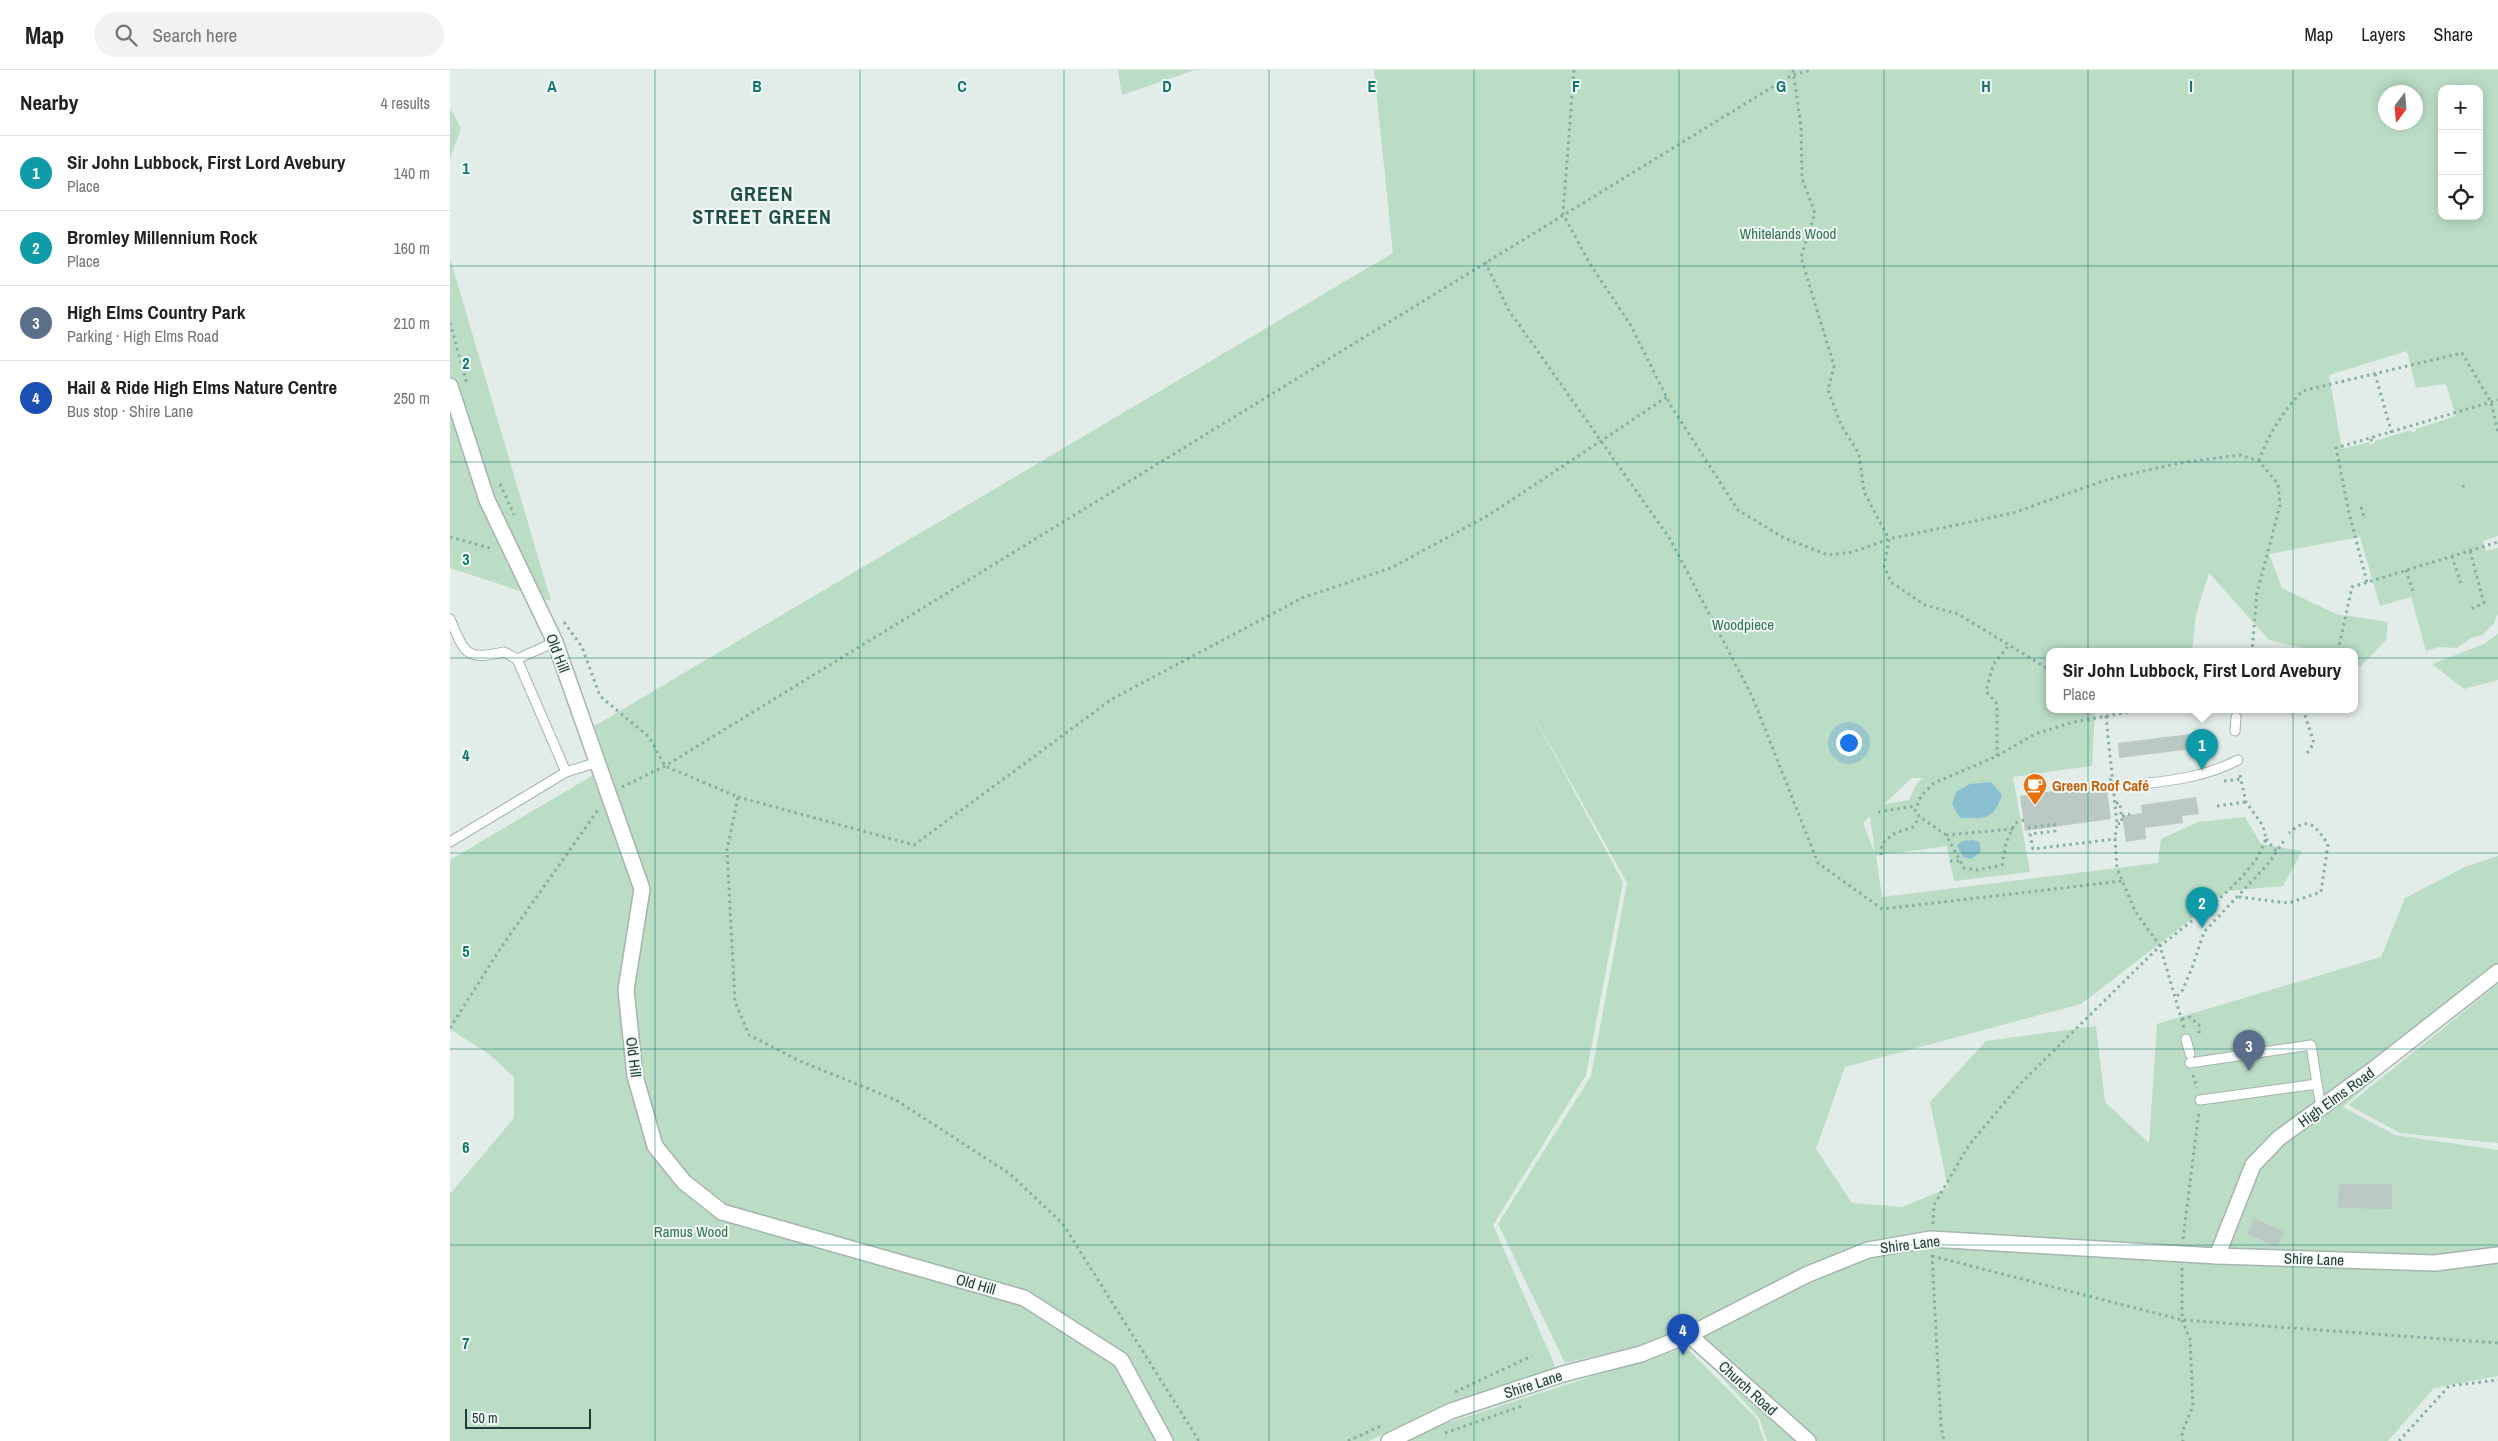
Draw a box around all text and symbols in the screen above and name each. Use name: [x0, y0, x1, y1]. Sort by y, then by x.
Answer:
search box: [94, 12, 444, 57]
text: Map: [25, 19, 64, 51]
icon: search: [112, 21, 140, 49]
text: Search here: [152, 22, 237, 48]
text: Map: [2305, 22, 2333, 47]
text: Layers: [2361, 22, 2406, 47]
text: Share: [2434, 22, 2473, 47]
text: A: [547, 75, 557, 97]
text: B: [752, 75, 762, 97]
text: C: [957, 75, 967, 97]
text: D: [1162, 75, 1172, 97]
text: E: [1368, 75, 1377, 97]
text: F: [1572, 75, 1580, 97]
text: G: [1776, 75, 1786, 97]
text: H: [1981, 75, 1991, 97]
text: I: [2189, 75, 2193, 97]
north arrow: [2378, 85, 2423, 130]
map controls: [2438, 85, 2483, 220]
button: +: [2438, 85, 2483, 130]
text: Nearby: [20, 88, 78, 117]
text: 4 results: [380, 92, 430, 114]
button: −: [2438, 130, 2483, 175]
text: Sir John Lubbock, First Lord Avebury: [67, 149, 346, 175]
text: 1: [462, 157, 470, 179]
text: 1: [32, 162, 40, 184]
text: 140 m: [394, 162, 430, 184]
text: Place: [67, 175, 100, 197]
button: locate: [2438, 175, 2483, 220]
district label: GREEN STREET GREEN: [692, 180, 832, 230]
park label: Whitelands Wood: [1740, 223, 1836, 244]
text: Bromley Millennium Rock: [67, 224, 257, 250]
text: 2: [32, 237, 40, 259]
text: 160 m: [394, 237, 430, 259]
text: Place: [67, 250, 100, 272]
text: High Elms Country Park: [67, 299, 245, 325]
text: 3: [32, 312, 40, 334]
text: 210 m: [394, 312, 430, 334]
text: Parking · High Elms Road: [67, 325, 219, 347]
text: 2: [462, 352, 470, 374]
text: Hail & Ride High Elms Nature Centre: [67, 374, 337, 400]
text: 4: [32, 387, 40, 409]
text: 250 m: [394, 387, 430, 409]
text: Bus stop · Shire Lane: [67, 400, 193, 422]
text: 3: [462, 548, 470, 570]
park label: Woodpiece: [1712, 614, 1774, 635]
street label: Old Hill: [541, 630, 575, 676]
popup: [2046, 648, 2358, 713]
text: Sir John Lubbock, First Lord Avebury: [2063, 657, 2341, 683]
text: Place: [2063, 683, 2096, 705]
pin: 1: [2186, 729, 2218, 770]
your location: [1836, 730, 1862, 756]
text: 4: [462, 744, 470, 766]
cafe icon: Green Roof Café: [2022, 772, 2048, 806]
place label: Green Roof Café: [2052, 775, 2149, 796]
pin: 2: [2186, 887, 2218, 928]
text: 5: [462, 940, 470, 962]
pin: 3: [2233, 1030, 2265, 1071]
street label: Old Hill: [621, 1036, 647, 1078]
street label: High Elms Road: [2294, 1062, 2378, 1132]
text: 6: [462, 1136, 470, 1158]
park label: Ramus Wood: [654, 1221, 728, 1242]
street label: Shire Lane: [1879, 1230, 1941, 1258]
street label: Shire Lane: [2284, 1247, 2345, 1271]
street label: Old Hill: [954, 1268, 998, 1300]
pin: 4: [1667, 1314, 1699, 1355]
text: 7: [462, 1332, 470, 1354]
street label: Church Road: [1714, 1356, 1782, 1420]
street label: Shire Lane: [1501, 1365, 1565, 1403]
scale bar: [465, 1406, 591, 1429]
text: 50 m: [472, 1409, 498, 1427]

